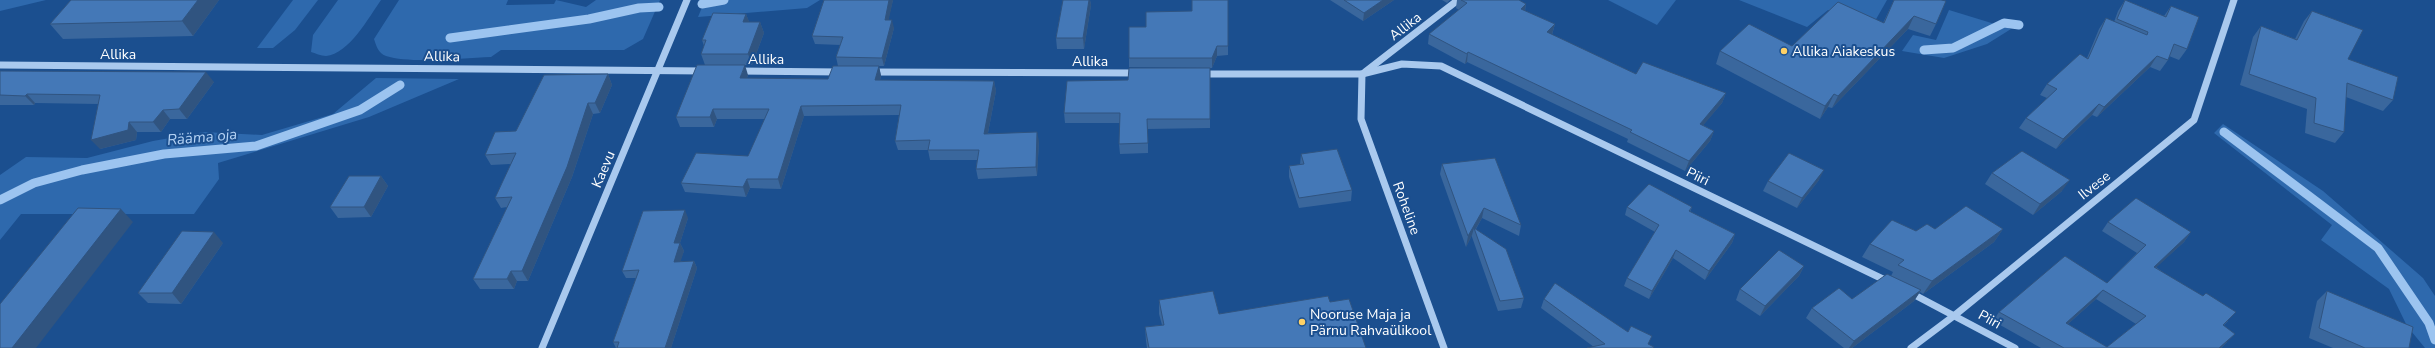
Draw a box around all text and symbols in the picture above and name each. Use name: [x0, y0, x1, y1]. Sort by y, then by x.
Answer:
street label: Allika: [1385, 8, 1425, 45]
place label: Allika Aiakeskus: [1792, 42, 1895, 61]
street label: Allika: [100, 45, 136, 64]
marker: Allika Aiakeskus: [1779, 46, 1789, 56]
street label: Allika: [424, 47, 460, 66]
street label: Allika: [748, 50, 784, 69]
street label: Allika: [1072, 52, 1108, 71]
water label: Rääma oja: [166, 124, 238, 150]
street label: Kaevu: [587, 148, 620, 191]
street label: Piiri: [1683, 163, 1713, 190]
street label: Ilvese: [2074, 167, 2114, 204]
street label: Roheline: [1388, 179, 1425, 237]
place label: Nooruse Maja ja Pärnu Rahvaülikool: [1310, 305, 1432, 340]
street label: Piiri: [1975, 305, 2005, 333]
marker: Nooruse Maja ja Pärnu Rahvaülikool: [1297, 317, 1307, 327]

